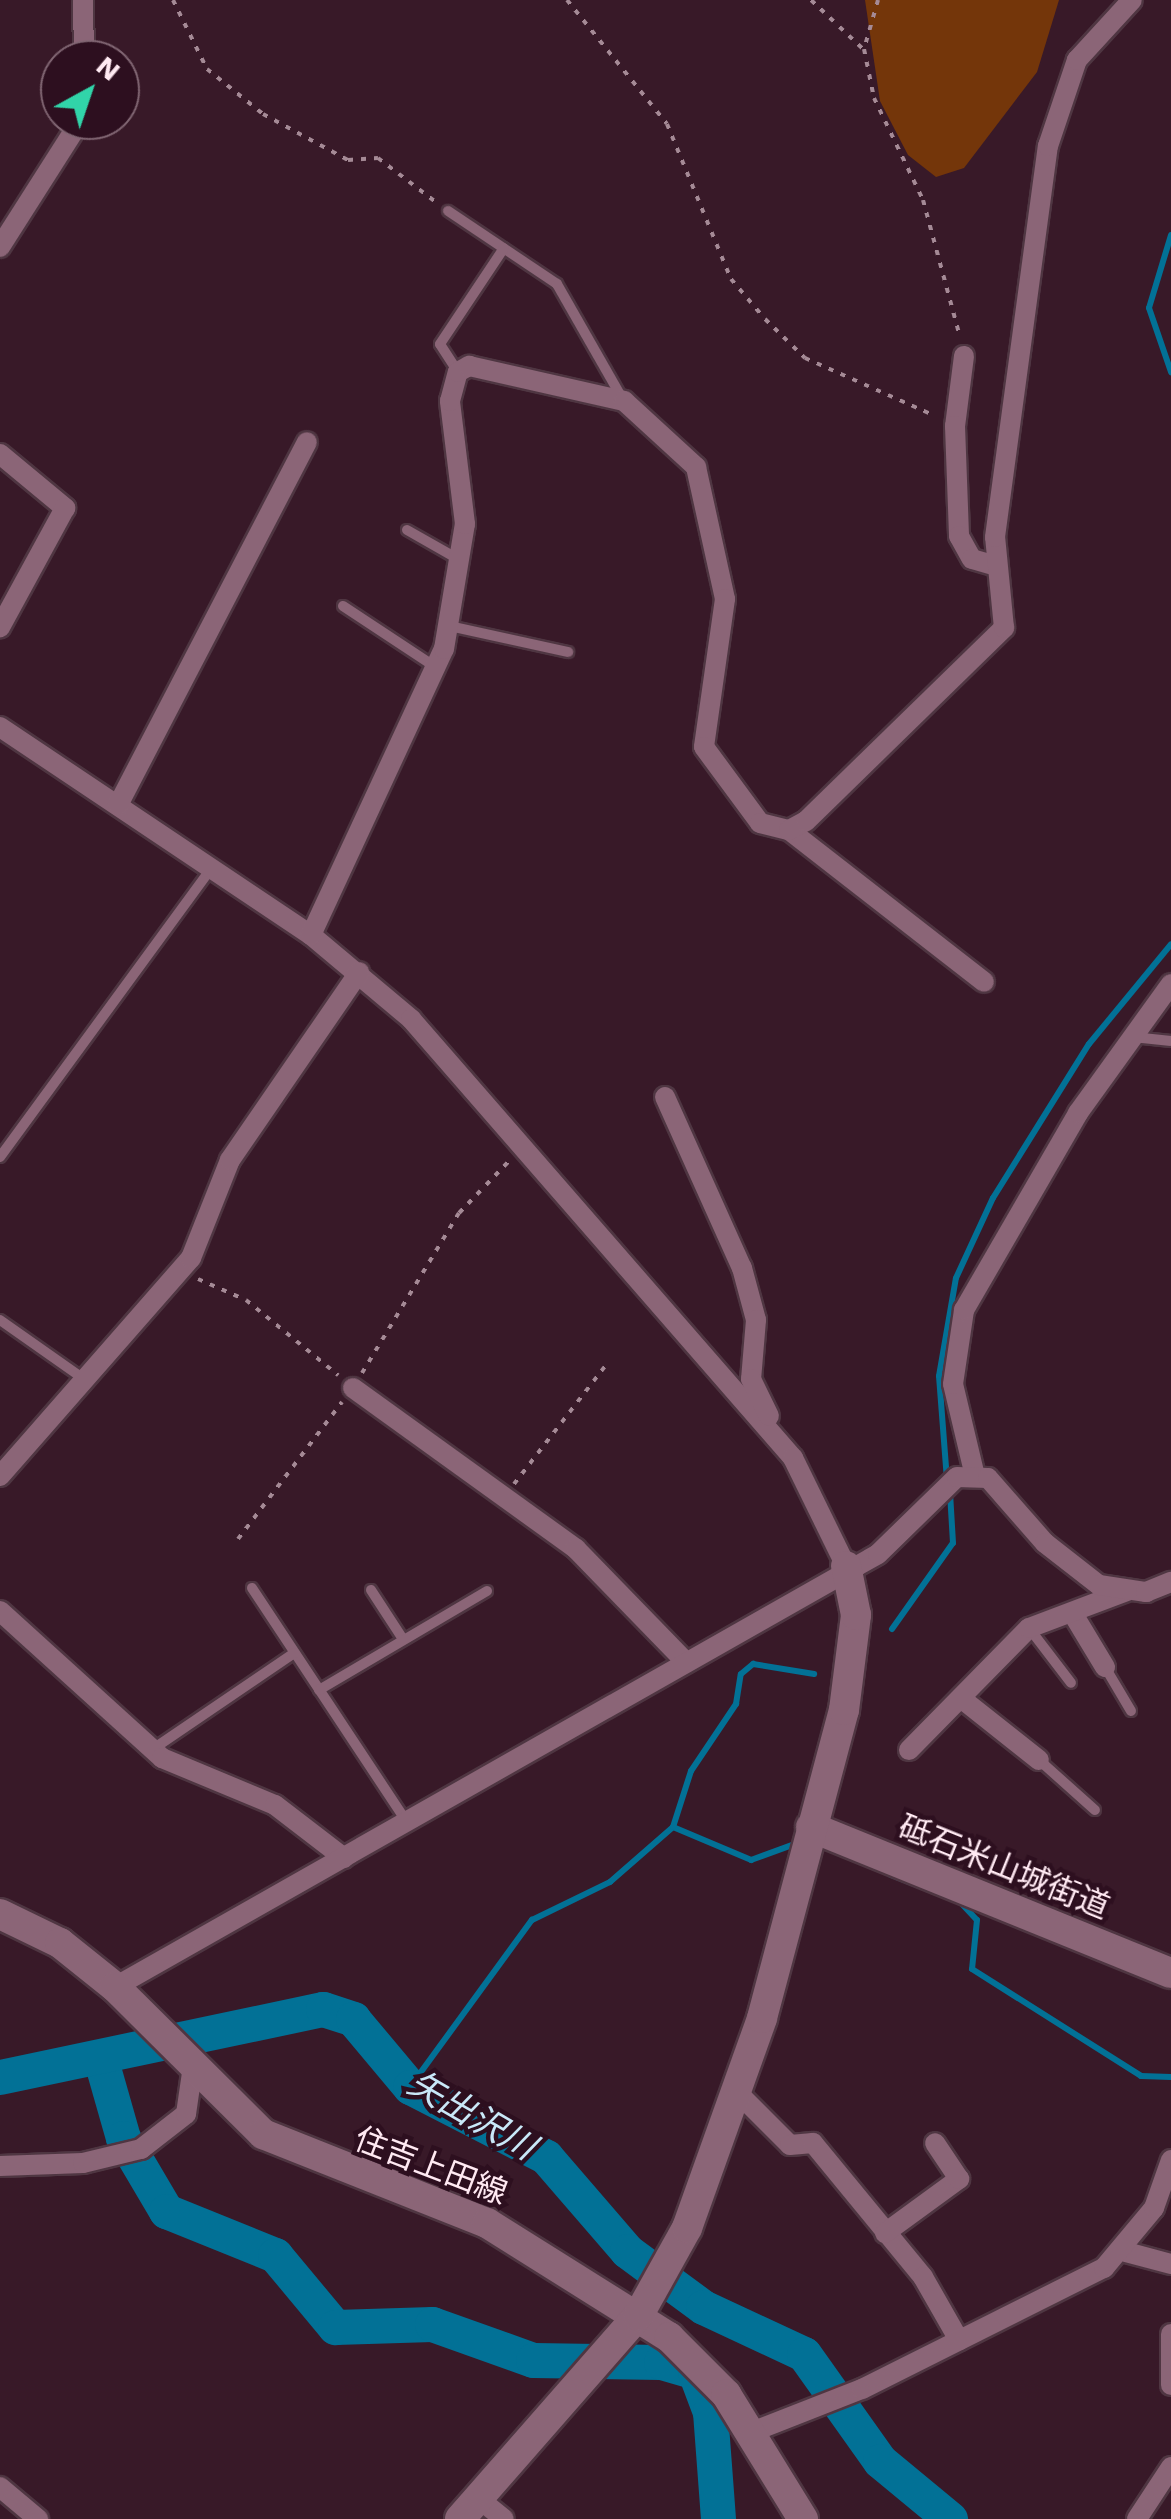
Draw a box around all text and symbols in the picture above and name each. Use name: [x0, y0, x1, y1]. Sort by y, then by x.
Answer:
north arrow: [40, 40, 140, 140]
text: N: [90, 49, 127, 87]
street label: 砥石米山城街道: [893, 1807, 1115, 1927]
water label: 矢出沢川: [401, 2062, 543, 2168]
street label: 住吉上田線: [349, 2119, 513, 2213]

